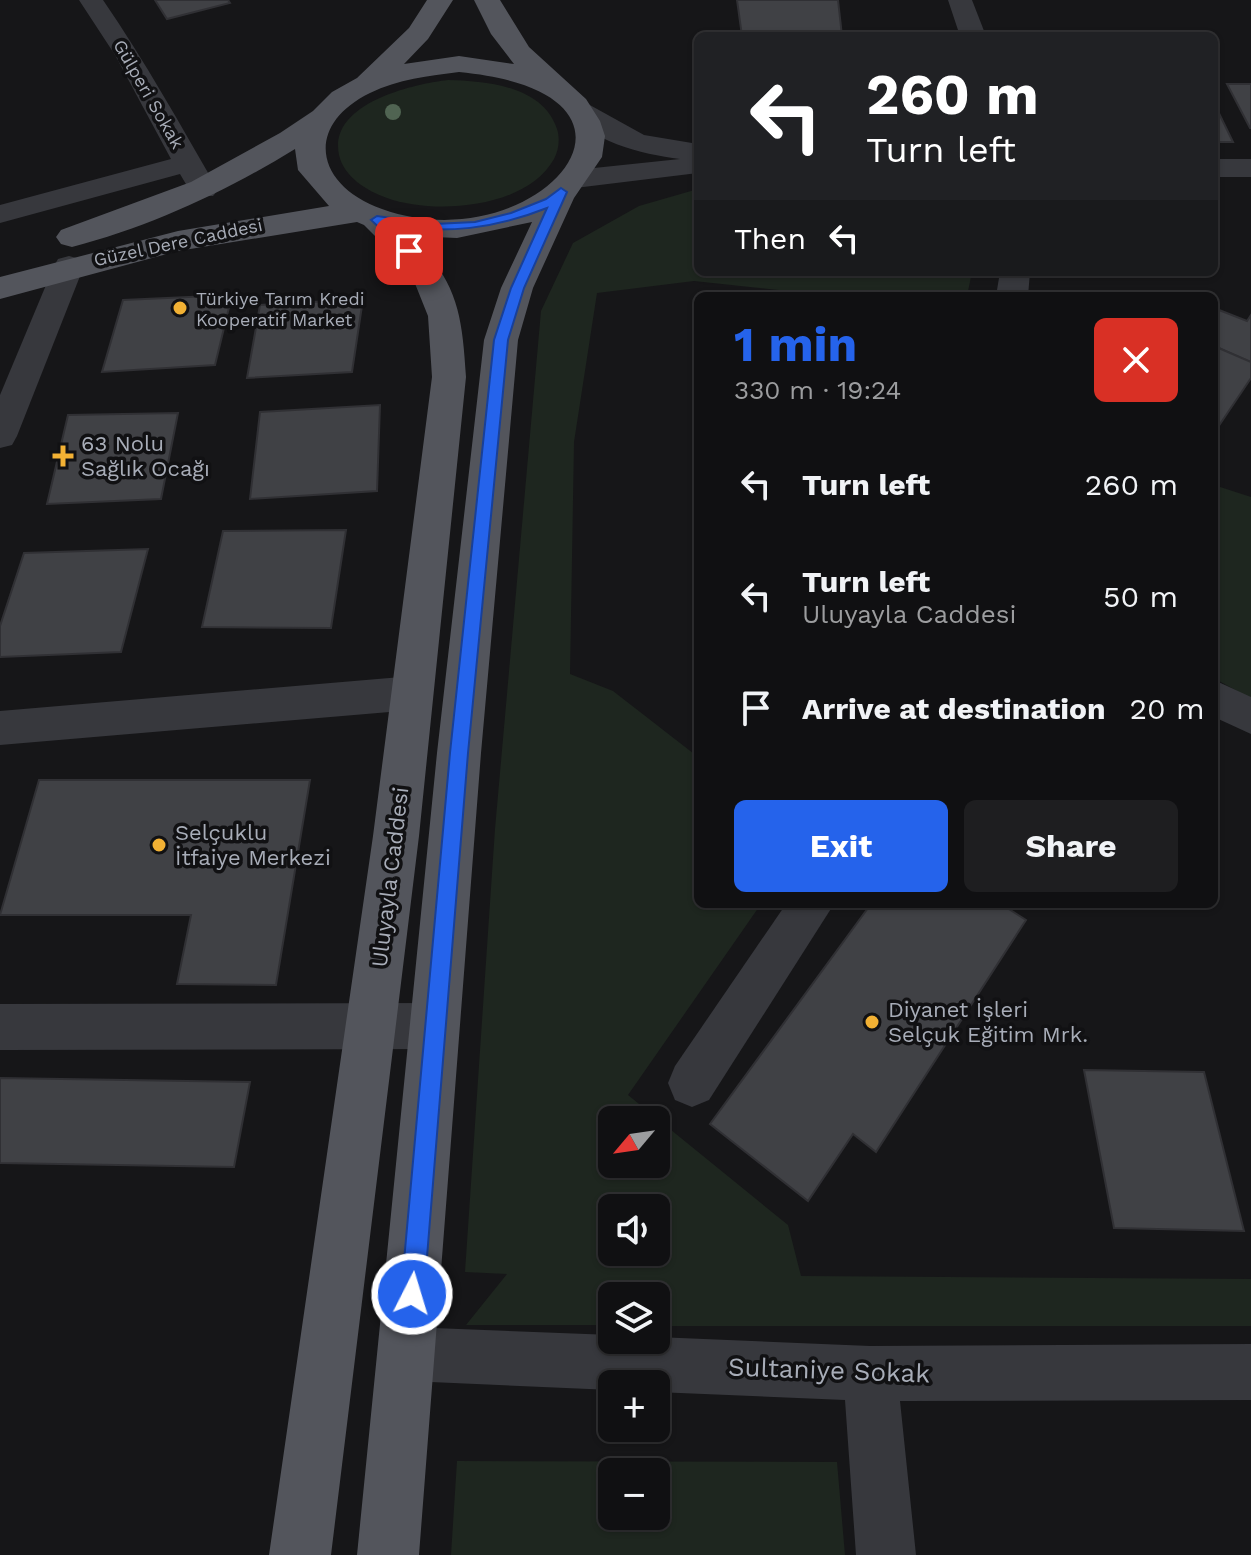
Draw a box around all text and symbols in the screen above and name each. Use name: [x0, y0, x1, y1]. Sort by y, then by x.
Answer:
street label: Gülperi Sokak: [109, 36, 189, 152]
text: 260 m: [866, 62, 1039, 128]
icon: left: [734, 64, 838, 168]
text: Turn left: [866, 129, 1016, 171]
street label: Güzel Dere Caddesi: [92, 214, 264, 270]
icon: left: [822, 216, 866, 260]
pin: [375, 217, 443, 285]
text: Then: [734, 221, 806, 256]
icon: arrive: [387, 229, 431, 273]
place label: Türkiye Tarım Kredi Kooperatif Market: [196, 288, 364, 330]
marker: Türkiye Tarım Kredi Kooperatif Market: [171, 299, 189, 317]
text: 1 min: [734, 316, 857, 373]
button: close: [1094, 318, 1178, 402]
text: 330 m · 19:24: [734, 375, 901, 405]
place label: 63 Nolu Sağlık Ocağı: [81, 431, 210, 481]
marker: 63 Nolu Sağlık Ocağı: [52, 445, 74, 467]
icon: left: [734, 462, 778, 506]
text: Turn left: [802, 467, 930, 502]
text: 260 m: [1085, 467, 1178, 502]
text: Turn left: [802, 564, 930, 599]
icon: left: [734, 574, 778, 618]
text: 50 m: [1103, 579, 1178, 614]
text: Uluyayla Caddesi: [802, 599, 1016, 629]
icon: arrive: [734, 686, 778, 730]
text: Arrive at destination: [802, 691, 1106, 726]
text: 20 m: [1130, 691, 1205, 726]
street label: Uluyayla Caddesi: [367, 785, 413, 969]
button: Exit: [734, 800, 948, 892]
button: Share: [964, 800, 1178, 892]
place label: Selçuklu İtfaiye Merkezi: [175, 820, 331, 870]
marker: Selçuklu İtfaiye Merkezi: [150, 836, 168, 854]
place label: Diyanet İşleri Selçuk Eğitim Mrk.: [888, 997, 1088, 1047]
marker: Diyanet İşleri Selçuk Eğitim Mrk.: [863, 1013, 881, 1031]
north arrow: [598, 1106, 670, 1178]
map controls: [598, 1106, 670, 1530]
button: sound: [598, 1194, 670, 1266]
position arrow: [370, 1252, 454, 1336]
button: layers: [598, 1282, 670, 1354]
street label: Sultaniye Sokak: [727, 1351, 931, 1389]
button: +: [598, 1370, 670, 1442]
button: −: [598, 1458, 670, 1530]

